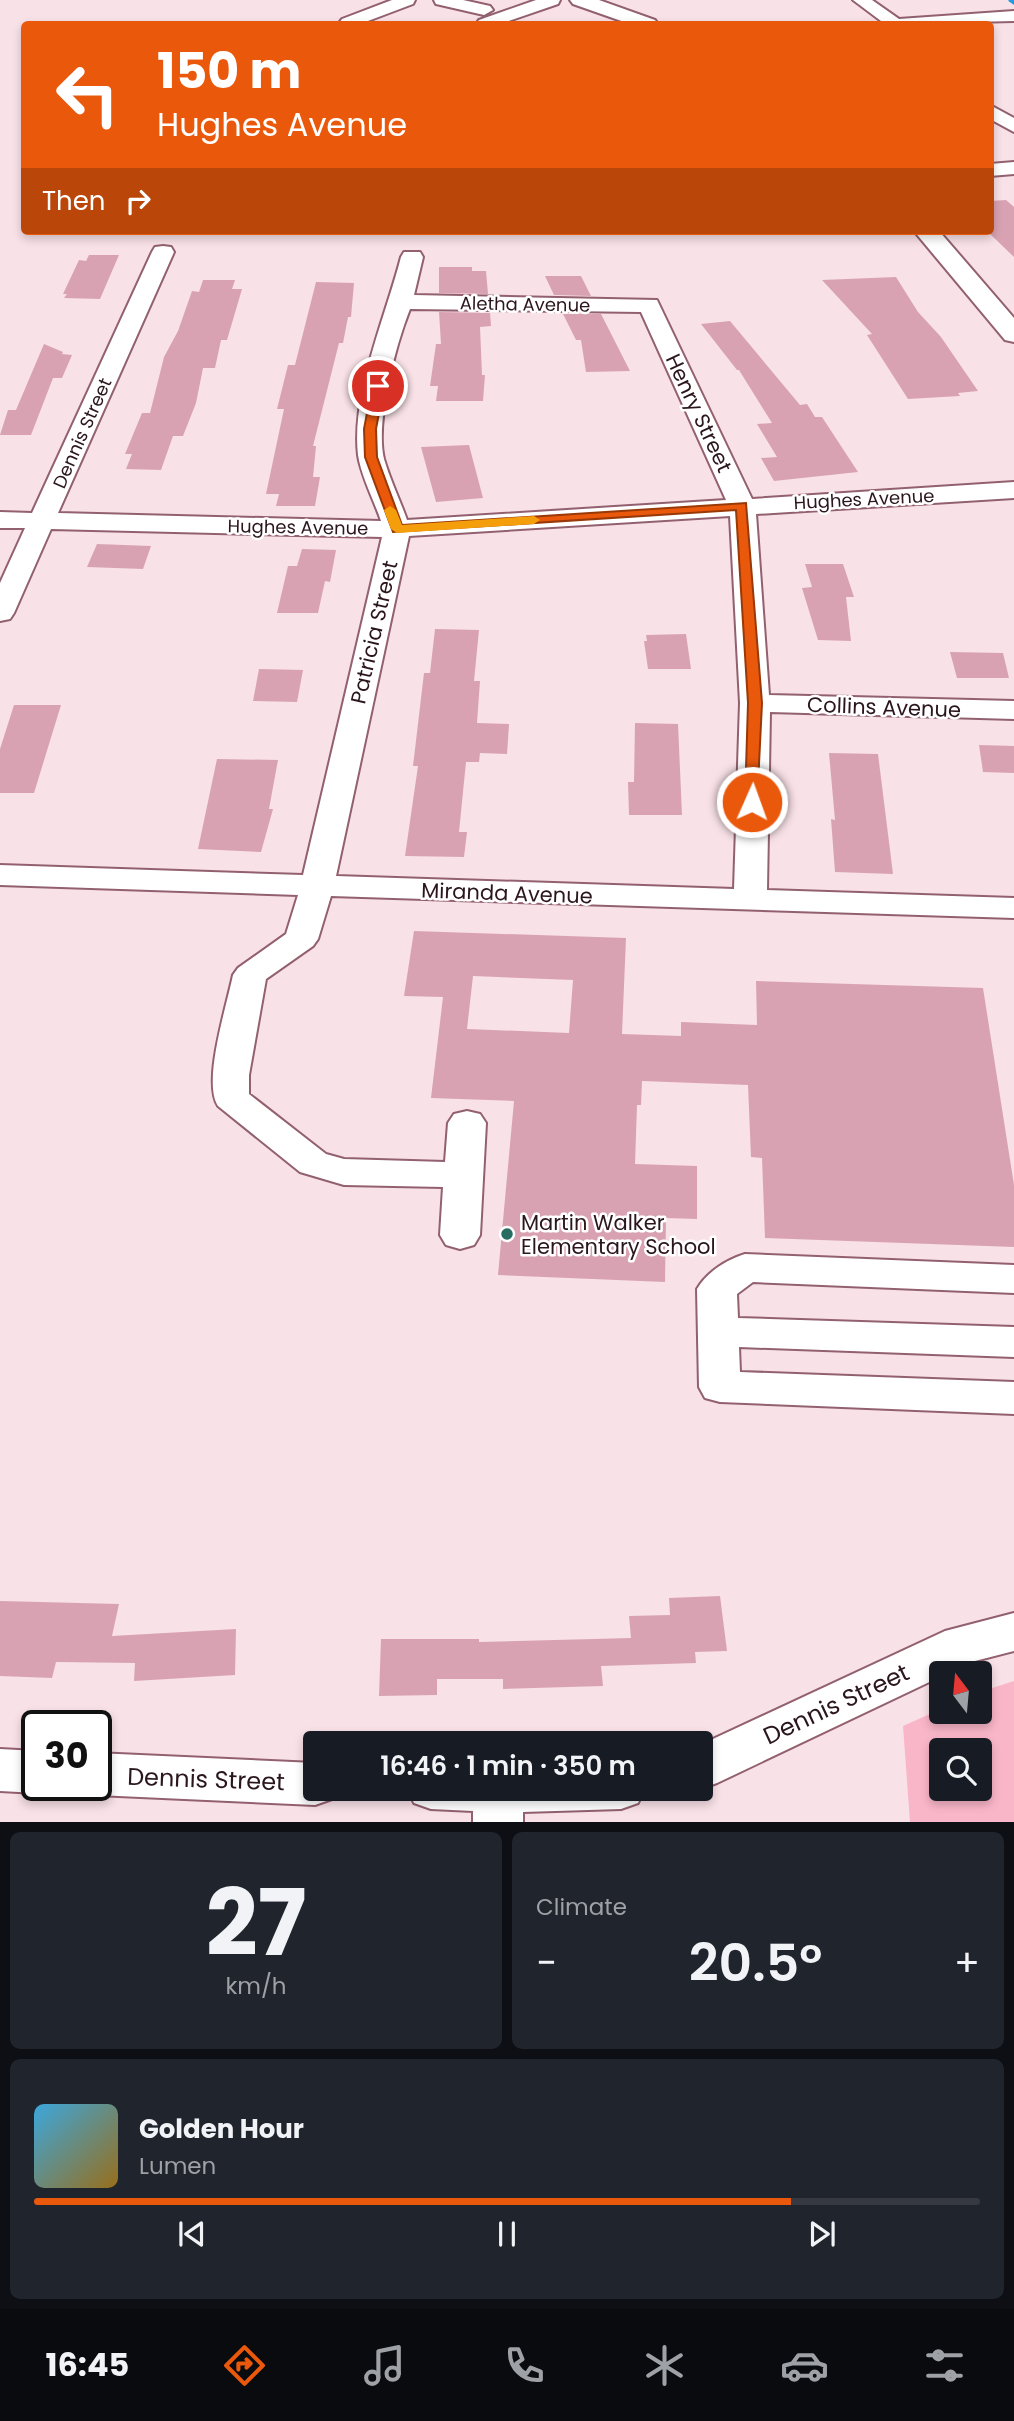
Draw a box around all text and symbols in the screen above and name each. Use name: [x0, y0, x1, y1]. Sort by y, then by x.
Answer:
text: 150 m: [157, 37, 302, 105]
icon: left: [42, 49, 133, 140]
text: Hughes Avenue: [157, 102, 407, 147]
icon: right: [119, 182, 157, 220]
text: Then: [42, 183, 105, 219]
street label: Aletha Avenue: [460, 290, 590, 318]
street label: Henry Street: [659, 349, 739, 477]
pin: [348, 356, 408, 416]
icon: arrive: [359, 367, 397, 405]
street label: Dennis Street: [47, 374, 117, 492]
street label: Hughes Avenue: [793, 483, 935, 515]
street label: Hughes Avenue: [227, 513, 369, 541]
street label: Patricia Street: [343, 558, 405, 706]
street label: Collins Avenue: [807, 690, 961, 724]
position arrow: [715, 765, 789, 839]
street label: Miranda Avenue: [421, 876, 593, 910]
place label: Martin Walker Elementary School: [521, 1208, 716, 1261]
marker: Martin Walker Elementary School: [499, 1226, 515, 1242]
street label: Dennis Street: [758, 1656, 914, 1752]
north arrow: [929, 1661, 992, 1724]
map controls: [929, 1661, 992, 1801]
speed limit sign: 30: [21, 1710, 112, 1801]
button: search: [929, 1738, 992, 1801]
text: 16:46 · 1 min · 350 m: [380, 1748, 636, 1784]
street label: Dennis Street: [127, 1760, 285, 1798]
text: 27: [206, 1859, 306, 1987]
text: Climate: [536, 1891, 627, 1923]
text: 20.5°: [689, 1926, 822, 1999]
text: −: [536, 1936, 557, 1989]
text: +: [954, 1936, 980, 1989]
text: km/h: [225, 1970, 287, 2002]
text: Golden Hour: [139, 2111, 304, 2147]
text: Lumen: [139, 2150, 216, 2182]
icon: previous: [173, 2215, 211, 2253]
icon: pause: [488, 2215, 526, 2253]
icon: next: [803, 2215, 841, 2253]
icon: directions: [220, 2341, 269, 2390]
icon: music: [360, 2341, 409, 2390]
icon: phone: [500, 2341, 549, 2390]
icon: climate: [640, 2341, 689, 2390]
icon: car: [780, 2341, 829, 2390]
icon: filters: [920, 2341, 969, 2390]
text: 16:45: [45, 2342, 129, 2387]

